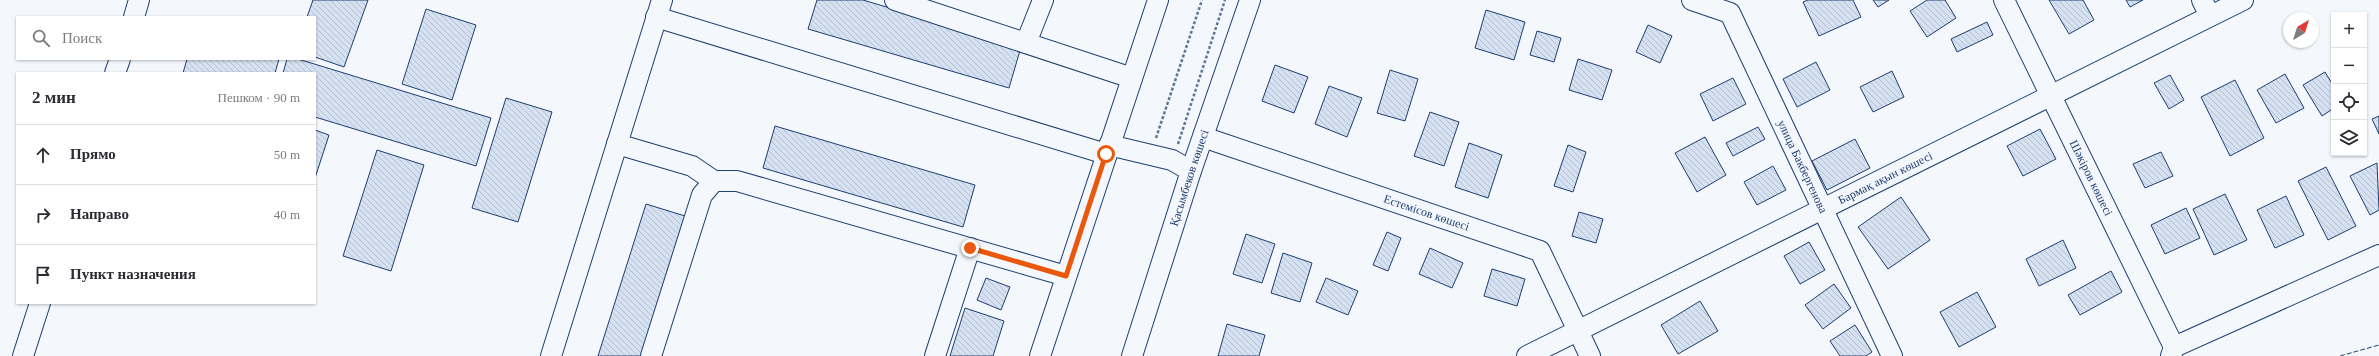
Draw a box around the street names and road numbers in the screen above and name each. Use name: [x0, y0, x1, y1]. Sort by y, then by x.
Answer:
street label: улица Бакбергенова: [1775, 118, 1831, 216]
street label: Қасымбеков көшесі: [1167, 127, 1212, 228]
street label: Шәкіров көшесі: [2067, 138, 2116, 219]
street label: Бармақ ақын көшесі: [1836, 148, 1935, 207]
street label: Естемісов көшесі: [1382, 192, 1472, 234]

